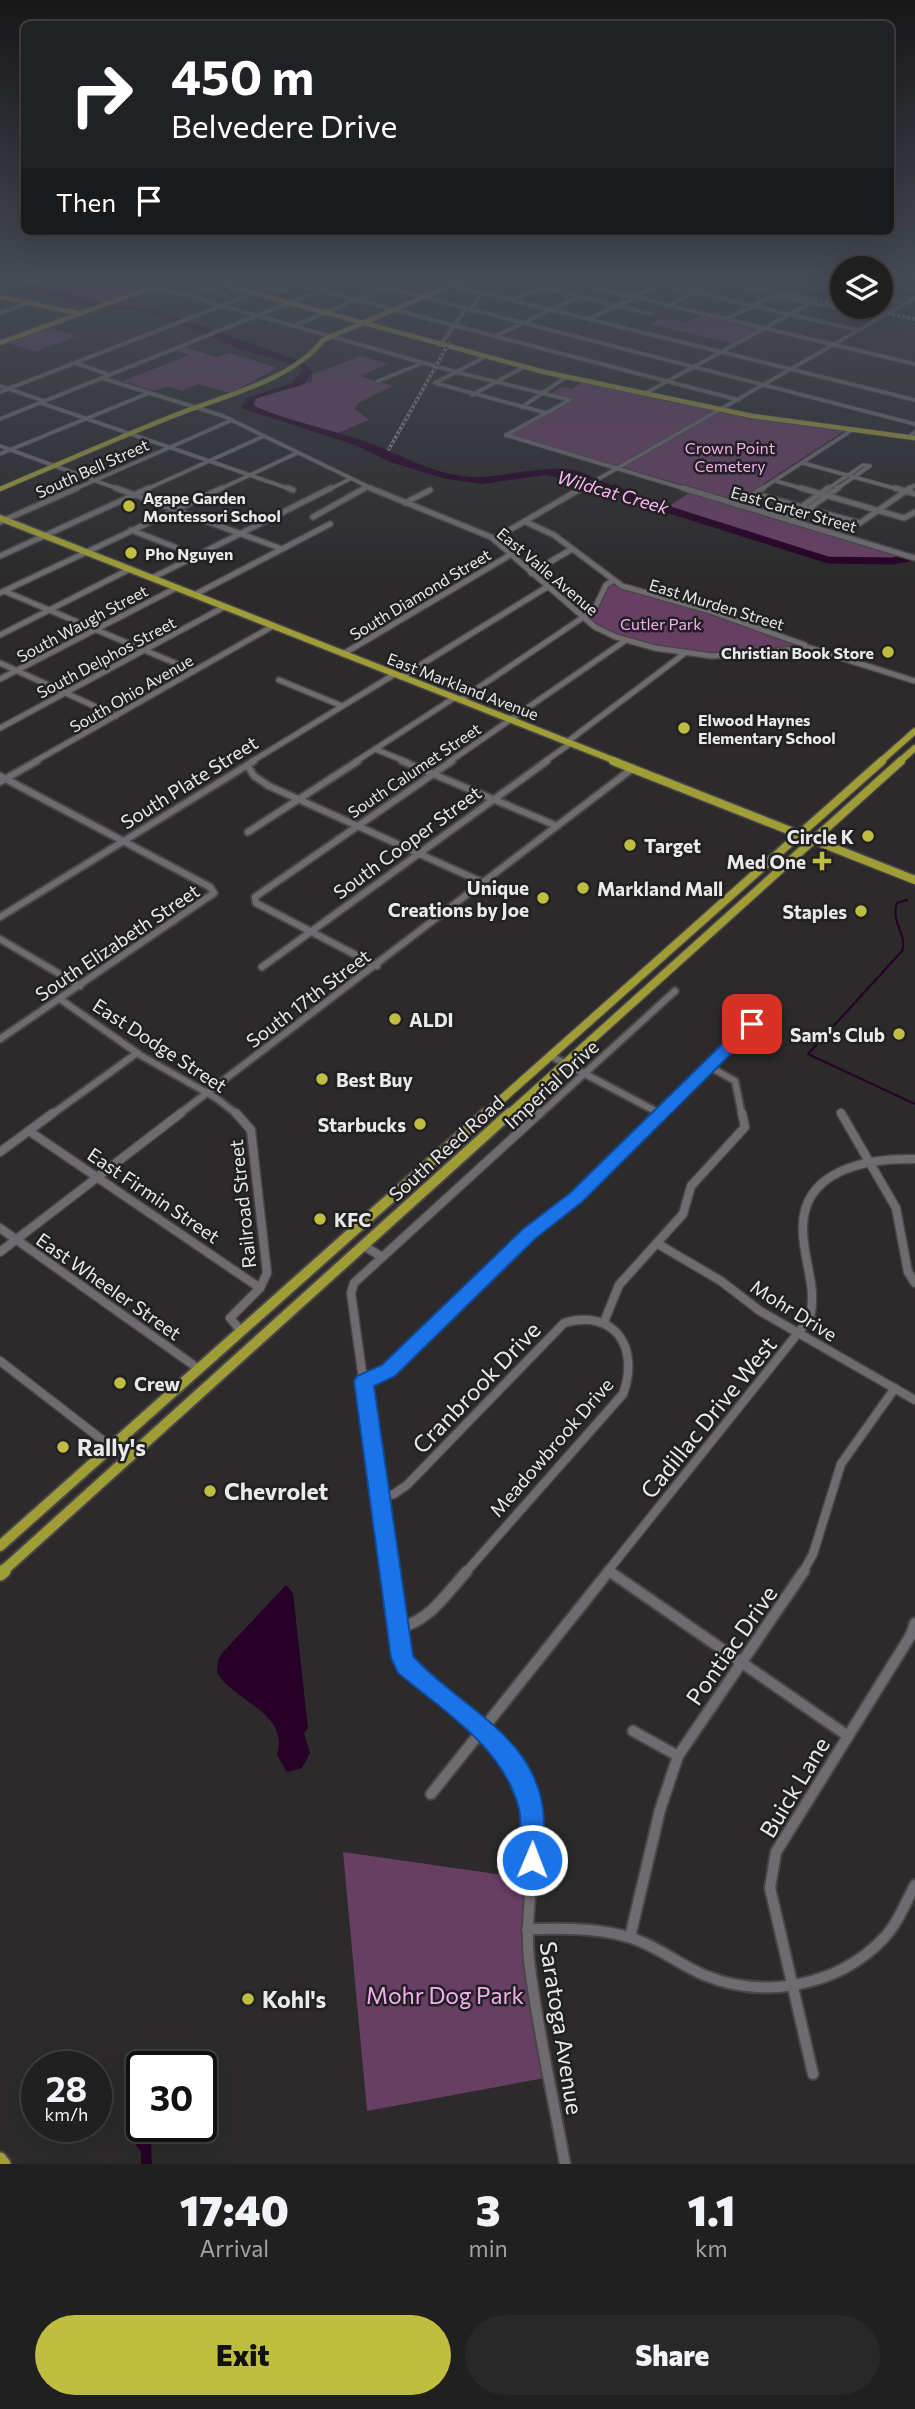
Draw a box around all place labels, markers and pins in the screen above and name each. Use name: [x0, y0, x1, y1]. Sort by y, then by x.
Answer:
place label: Agape Garden Montessori School: [143, 488, 281, 525]
marker: Agape Garden Montessori School: [121, 498, 137, 514]
place label: Pho Nguyen: [145, 544, 233, 563]
marker: Pho Nguyen: [123, 545, 139, 561]
place label: Christian Book Store: [721, 643, 874, 662]
marker: Christian Book Store: [880, 644, 896, 660]
place label: Elwood Haynes Elementary School: [698, 710, 836, 747]
marker: Elwood Haynes Elementary School: [676, 720, 692, 736]
place label: Circle K: [787, 825, 854, 848]
marker: Circle K: [860, 828, 876, 844]
place label: Target: [644, 834, 701, 857]
marker: Target: [622, 837, 638, 853]
place label: Med One: [727, 850, 806, 873]
marker: Med One: [812, 851, 832, 871]
place label: Unique Creations by Joe: [388, 876, 529, 921]
place label: Markland Mall: [597, 877, 723, 900]
marker: Markland Mall: [575, 880, 591, 896]
marker: Unique Creations by Joe: [535, 890, 551, 906]
place label: Staples: [782, 900, 847, 923]
marker: Staples: [853, 903, 869, 919]
pin: [722, 994, 782, 1054]
place label: ALDI: [409, 1008, 454, 1031]
marker: ALDI: [387, 1011, 403, 1027]
place label: Sam's Club: [790, 1023, 885, 1046]
marker: Sam's Club: [891, 1026, 907, 1042]
place label: Best Buy: [336, 1068, 413, 1091]
marker: Best Buy: [314, 1071, 330, 1087]
place label: Starbucks: [318, 1113, 406, 1136]
marker: Starbucks: [412, 1116, 428, 1132]
place label: KFC: [334, 1208, 371, 1231]
marker: KFC: [312, 1211, 328, 1227]
place label: Crew: [134, 1372, 180, 1395]
marker: Crew: [112, 1375, 128, 1391]
place label: Rally's: [77, 1433, 146, 1461]
marker: Rally's: [55, 1439, 71, 1455]
place label: Chevrolet: [224, 1477, 328, 1505]
marker: Chevrolet: [202, 1483, 218, 1499]
place label: Kohl's: [262, 1985, 327, 2013]
marker: Kohl's: [240, 1991, 256, 2007]

